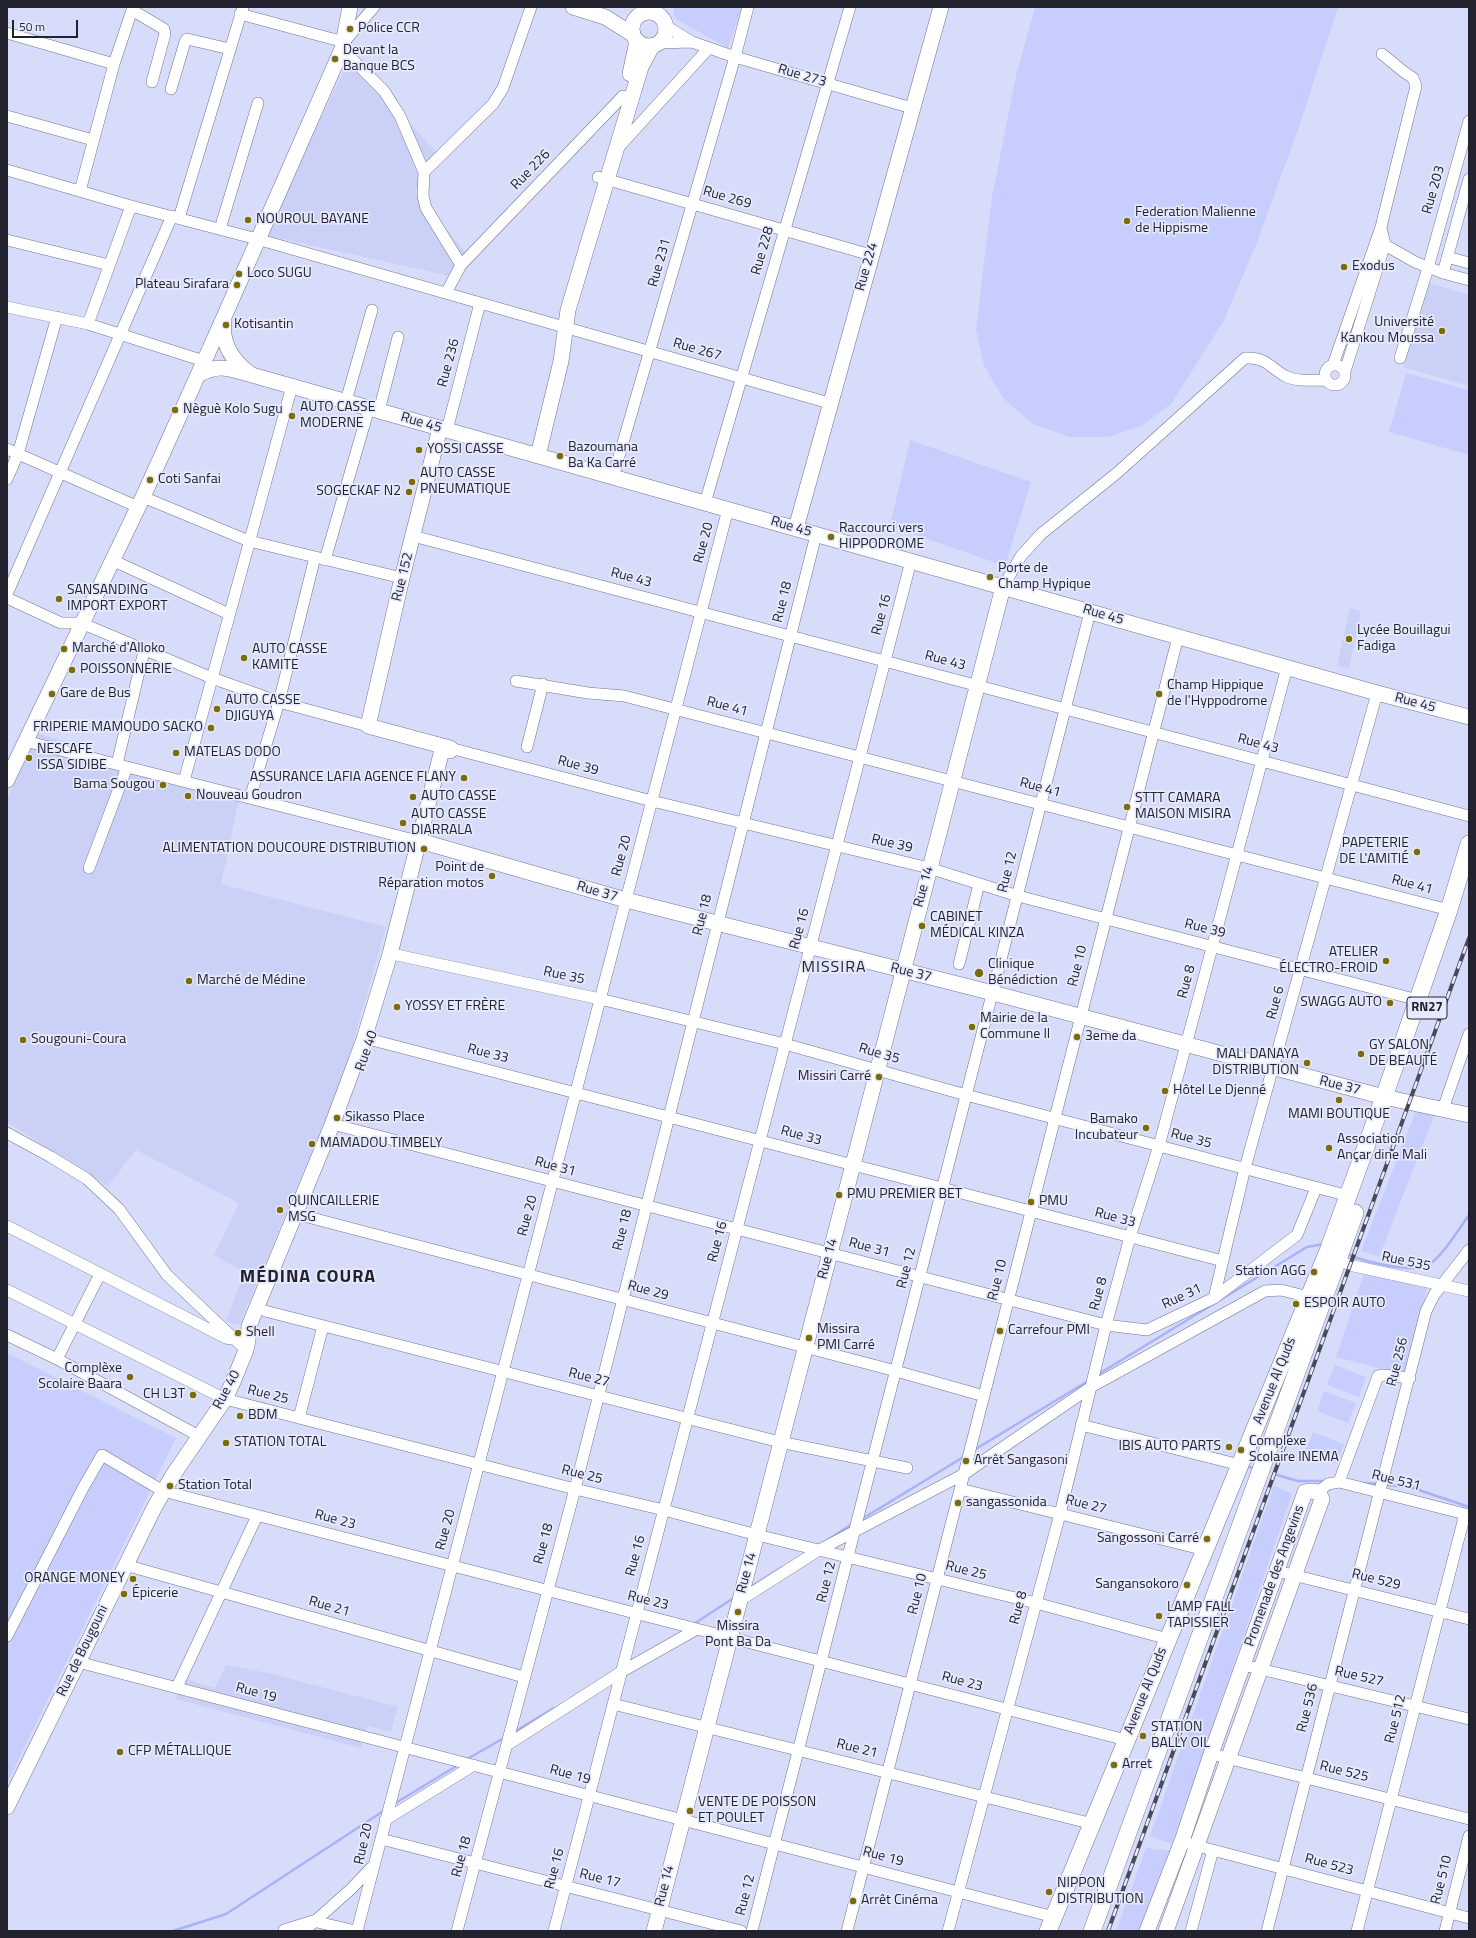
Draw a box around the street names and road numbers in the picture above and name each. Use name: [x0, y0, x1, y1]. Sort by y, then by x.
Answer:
street label: Rue 273: [776, 61, 828, 91]
street label: Rue 226: [508, 146, 554, 194]
street label: Rue 203: [1419, 164, 1449, 216]
street label: Rue 269: [701, 183, 753, 213]
street label: Rue 228: [748, 225, 778, 277]
street label: Rue 231: [645, 237, 675, 289]
street label: Rue 224: [852, 241, 882, 293]
street label: Rue 267: [671, 335, 723, 365]
street label: Rue 236: [434, 337, 464, 389]
street label: Rue 45: [399, 409, 443, 437]
street label: Rue 45: [769, 513, 813, 541]
street label: Rue 20: [690, 521, 718, 565]
street label: Rue 152: [389, 551, 417, 603]
street label: Rue 43: [609, 564, 653, 592]
street label: Rue 18: [770, 580, 796, 624]
street label: Rue 16: [868, 593, 896, 637]
street label: Rue 45: [1081, 601, 1125, 629]
street label: Rue 43: [923, 647, 967, 675]
street label: Rue 45: [1393, 689, 1437, 717]
street label: Rue 41: [705, 693, 749, 721]
street label: Rue 43: [1236, 730, 1280, 758]
street label: Rue 39: [556, 752, 600, 780]
street label: Rue 41: [1018, 774, 1062, 802]
street label: Rue 39: [870, 831, 914, 857]
street label: Rue 20: [608, 834, 636, 878]
street label: Rue 12: [995, 850, 1021, 894]
street label: Rue 14: [910, 865, 938, 909]
street label: Rue 41: [1390, 871, 1434, 899]
street label: Rue 37: [575, 878, 619, 906]
street label: Rue 18: [690, 893, 716, 937]
street label: Rue 16: [786, 907, 814, 951]
street label: Rue 39: [1183, 916, 1227, 942]
street label: Rue 10: [1065, 944, 1091, 988]
street label: Rue 37: [889, 960, 933, 986]
street label: Rue 35: [542, 963, 586, 989]
street label: Rue 8: [1174, 963, 1200, 1001]
street label: Rue 6: [1263, 984, 1289, 1022]
road number: RN27: [1407, 997, 1447, 1019]
street label: Rue 40: [352, 1028, 382, 1074]
street label: Rue 35: [857, 1040, 901, 1068]
street label: Rue 33: [466, 1041, 510, 1067]
street label: Rue 37: [1318, 1073, 1362, 1099]
street label: Rue 33: [779, 1122, 823, 1150]
street label: Rue 35: [1169, 1125, 1213, 1153]
street label: Rue 31: [533, 1153, 577, 1181]
street label: Rue 20: [514, 1194, 542, 1238]
street label: Rue 33: [1093, 1204, 1137, 1232]
street label: Rue 18: [610, 1208, 636, 1252]
street label: Rue 16: [704, 1220, 732, 1264]
street label: Rue 31: [847, 1234, 891, 1262]
street label: Rue 14: [814, 1237, 842, 1281]
street label: Rue 12: [894, 1246, 920, 1290]
street label: Rue 535: [1380, 1249, 1432, 1275]
street label: Rue 10: [985, 1258, 1011, 1302]
street label: Rue 8: [1086, 1275, 1112, 1313]
street label: Rue 29: [626, 1277, 670, 1305]
street label: Rue 31: [1159, 1281, 1205, 1313]
street label: Avenue Al Quds: [1250, 1335, 1300, 1427]
street label: Rue 256: [1384, 1336, 1412, 1388]
street label: Rue 27: [567, 1365, 611, 1391]
street label: Rue 40: [210, 1368, 244, 1412]
street label: Rue 25: [246, 1382, 290, 1408]
street label: Rue 25: [560, 1462, 604, 1488]
street label: Rue 531: [1370, 1467, 1422, 1495]
street label: Rue 27: [1064, 1492, 1108, 1518]
street label: Promenade des Angevins: [1242, 1503, 1308, 1649]
street label: Rue 23: [313, 1506, 357, 1534]
street label: Rue 20: [432, 1508, 460, 1552]
street label: Rue 18: [530, 1522, 558, 1566]
street label: Rue 16: [622, 1534, 650, 1578]
street label: Rue 14: [733, 1551, 761, 1595]
street label: Rue 25: [944, 1558, 988, 1584]
street label: Rue 12: [814, 1560, 840, 1604]
street label: Rue 529: [1350, 1566, 1402, 1594]
street label: Rue 10: [905, 1572, 931, 1616]
street label: Rue 23: [626, 1588, 670, 1614]
street label: Rue 8: [1006, 1589, 1032, 1627]
street label: Rue 21: [307, 1593, 351, 1621]
street label: Rue de Bougouni: [54, 1602, 112, 1700]
street label: Avenue Al Quds: [1121, 1645, 1171, 1737]
street label: Rue 527: [1333, 1663, 1385, 1691]
street label: Rue 23: [940, 1668, 984, 1696]
street label: Rue 19: [234, 1679, 278, 1707]
street label: Rue 536: [1294, 1682, 1322, 1734]
street label: Rue 512: [1382, 1693, 1410, 1745]
street label: Rue 21: [835, 1736, 879, 1762]
street label: Rue 525: [1318, 1758, 1370, 1786]
street label: Rue 19: [548, 1761, 592, 1789]
street label: Rue 20: [351, 1822, 377, 1866]
street label: Rue 18: [448, 1835, 476, 1879]
street label: Rue 19: [861, 1843, 905, 1871]
street label: Rue 16: [541, 1847, 569, 1891]
street label: Rue 523: [1303, 1850, 1355, 1880]
street label: Rue 510: [1428, 1854, 1456, 1906]
street label: Rue 14: [652, 1864, 678, 1908]
street label: Rue 17: [578, 1866, 622, 1892]
street label: Rue 12: [733, 1873, 759, 1917]

